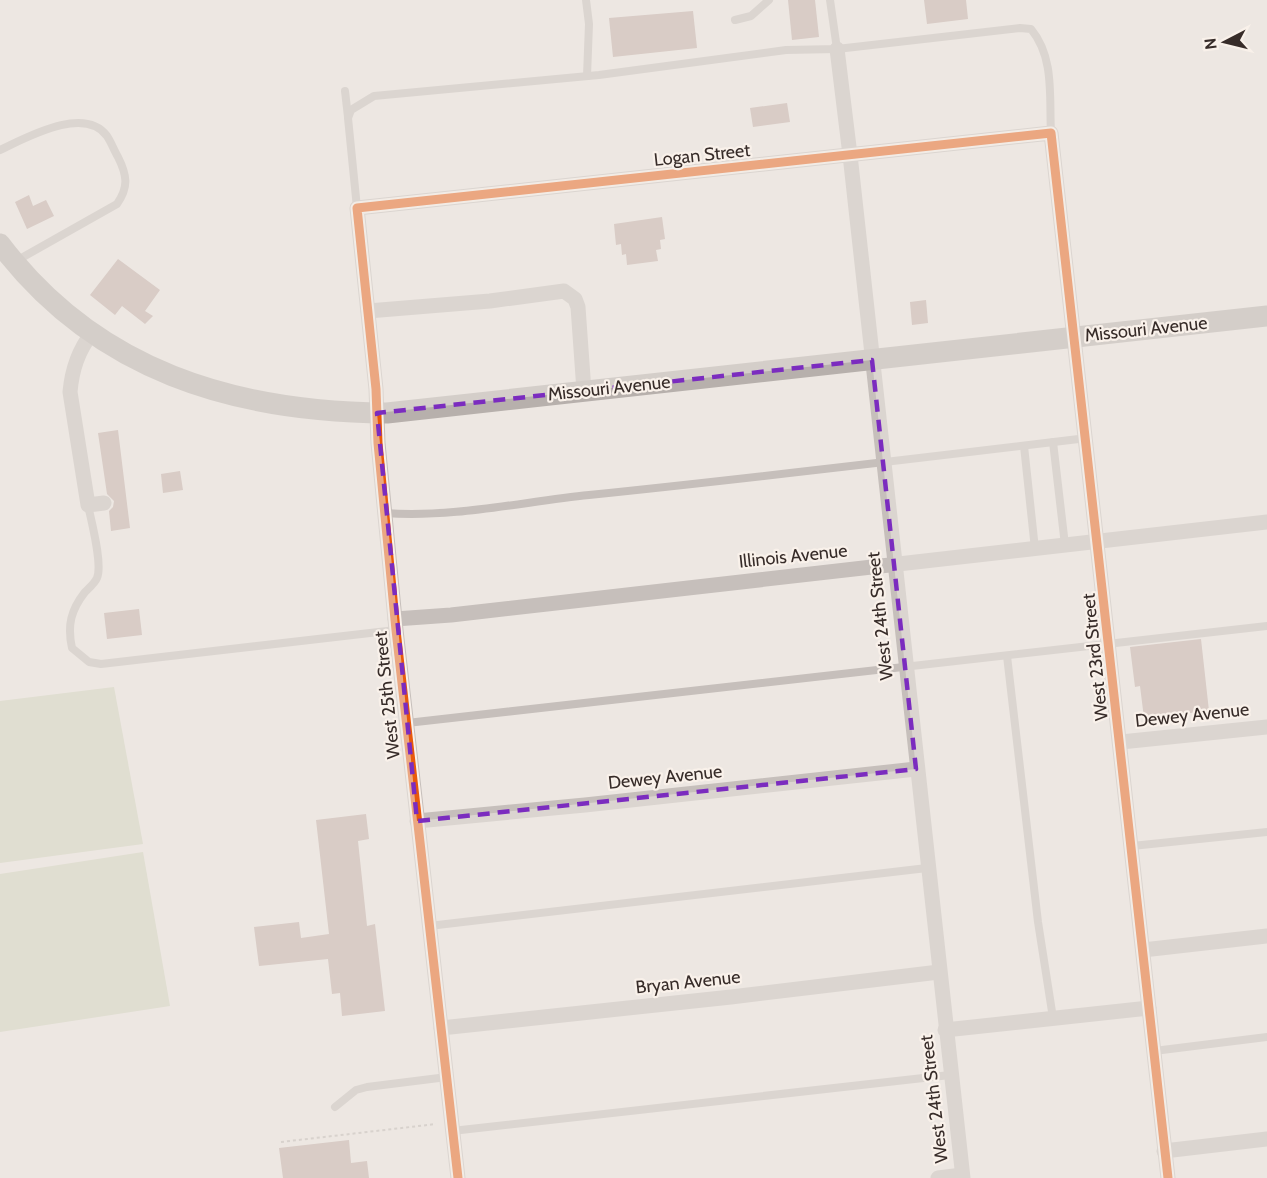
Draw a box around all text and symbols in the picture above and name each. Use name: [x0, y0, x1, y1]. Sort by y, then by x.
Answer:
north arrow: [1195, 12, 1255, 72]
text: N: [1200, 37, 1221, 51]
street label: Logan Street: [653, 139, 751, 171]
street label: Missouri Avenue: [1084, 312, 1208, 346]
street label: Missouri Avenue: [547, 371, 671, 405]
street label: Illinois Avenue: [738, 539, 848, 573]
street label: West 24th Street: [862, 551, 898, 681]
street label: West 23rd Street: [1077, 592, 1113, 722]
street label: West 25th Street: [369, 630, 405, 760]
street label: Dewey Avenue: [1134, 698, 1250, 732]
street label: Dewey Avenue: [607, 760, 723, 794]
street label: Bryan Avenue: [635, 966, 741, 998]
street label: West 24th Street: [915, 1034, 953, 1164]

